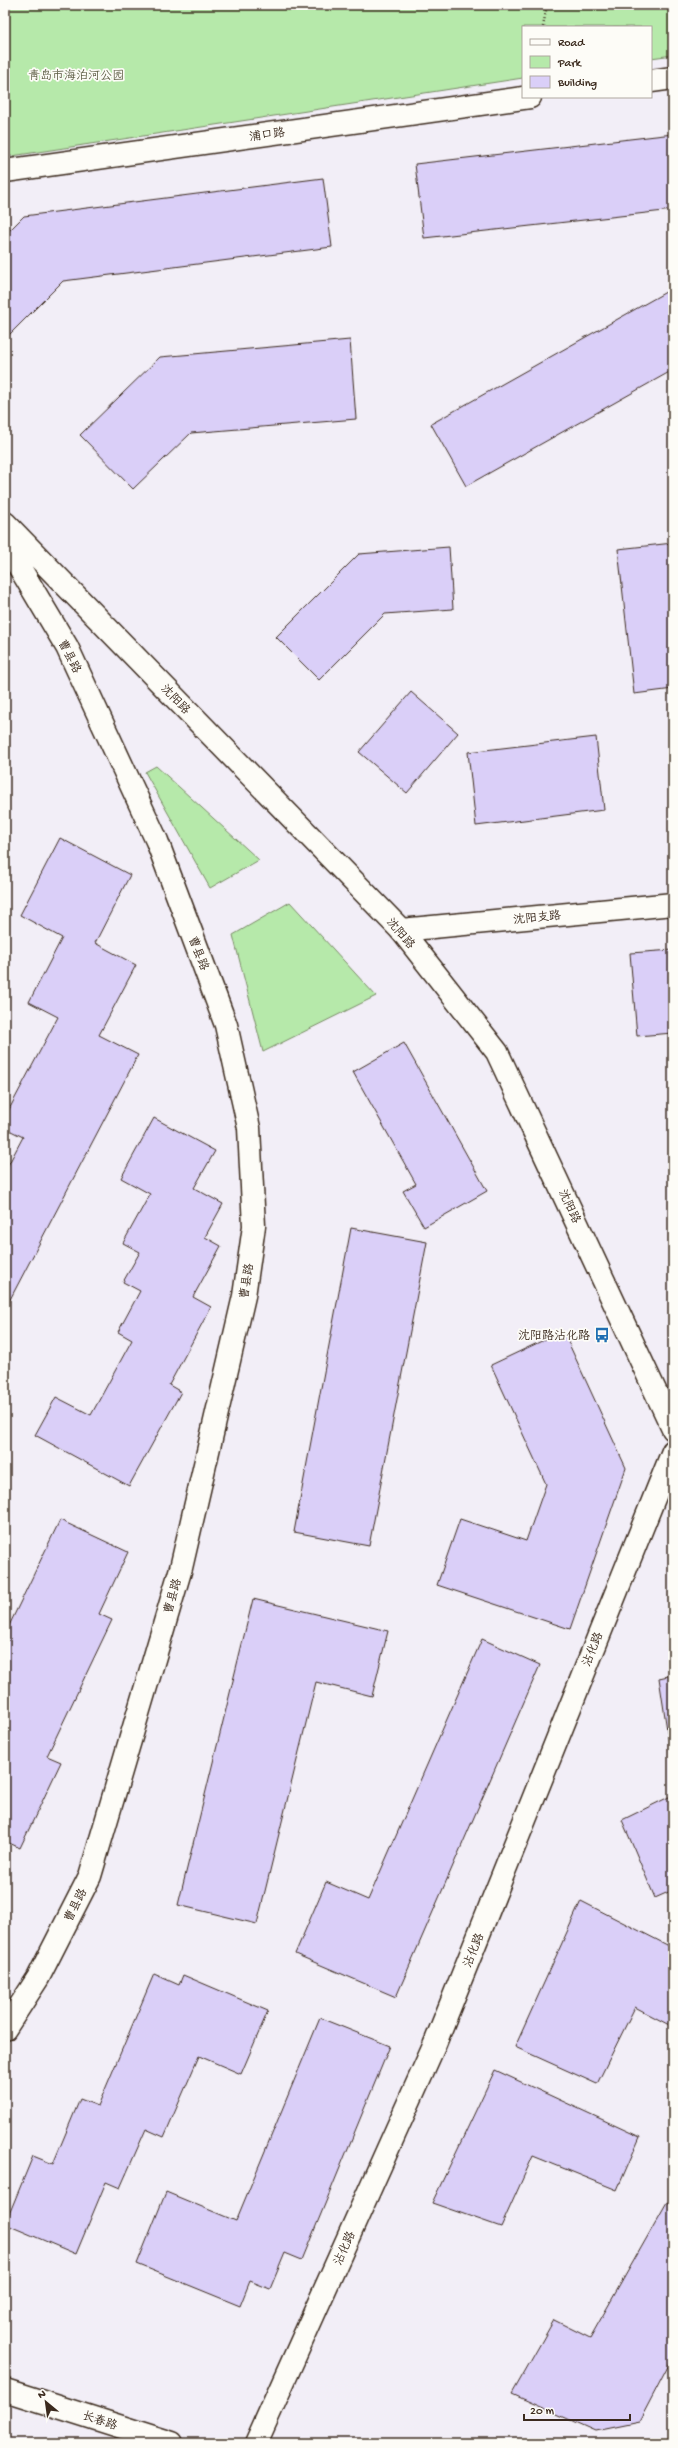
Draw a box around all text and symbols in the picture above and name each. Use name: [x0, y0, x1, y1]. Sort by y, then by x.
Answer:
legend: [522, 26, 652, 98]
text: Road: [558, 37, 585, 51]
text: Park: [557, 57, 583, 71]
park label: 青岛市海泊河公园: [28, 69, 124, 84]
text: Building: [557, 77, 597, 91]
street label: 浦口路: [248, 126, 286, 145]
street label: 曹县路: [54, 637, 84, 676]
street label: 沈阳路: [157, 682, 193, 718]
street label: 沈阳支路: [512, 909, 562, 928]
street label: 沈阳路: [382, 915, 417, 952]
street label: 曹县路: [184, 934, 211, 973]
street label: 沈阳路: [554, 1187, 583, 1226]
street label: 曹县路: [237, 1262, 258, 1300]
bus stop icon: 沈阳路沾化路: [593, 1326, 611, 1344]
place label: 沈阳路沾化路: [518, 1329, 590, 1344]
street label: 曹县路: [161, 1577, 186, 1616]
street label: 沾化路: [580, 1630, 607, 1669]
street label: 曹县路: [61, 1886, 91, 1925]
street label: 沾化路: [461, 1931, 488, 1970]
street label: 沾化路: [331, 2229, 360, 2268]
north arrow: [26, 2382, 66, 2422]
text: N: [36, 2388, 48, 2402]
scale bar: [524, 2396, 630, 2422]
text: 20 m: [530, 2405, 555, 2419]
street label: 长春路: [80, 2409, 119, 2434]

